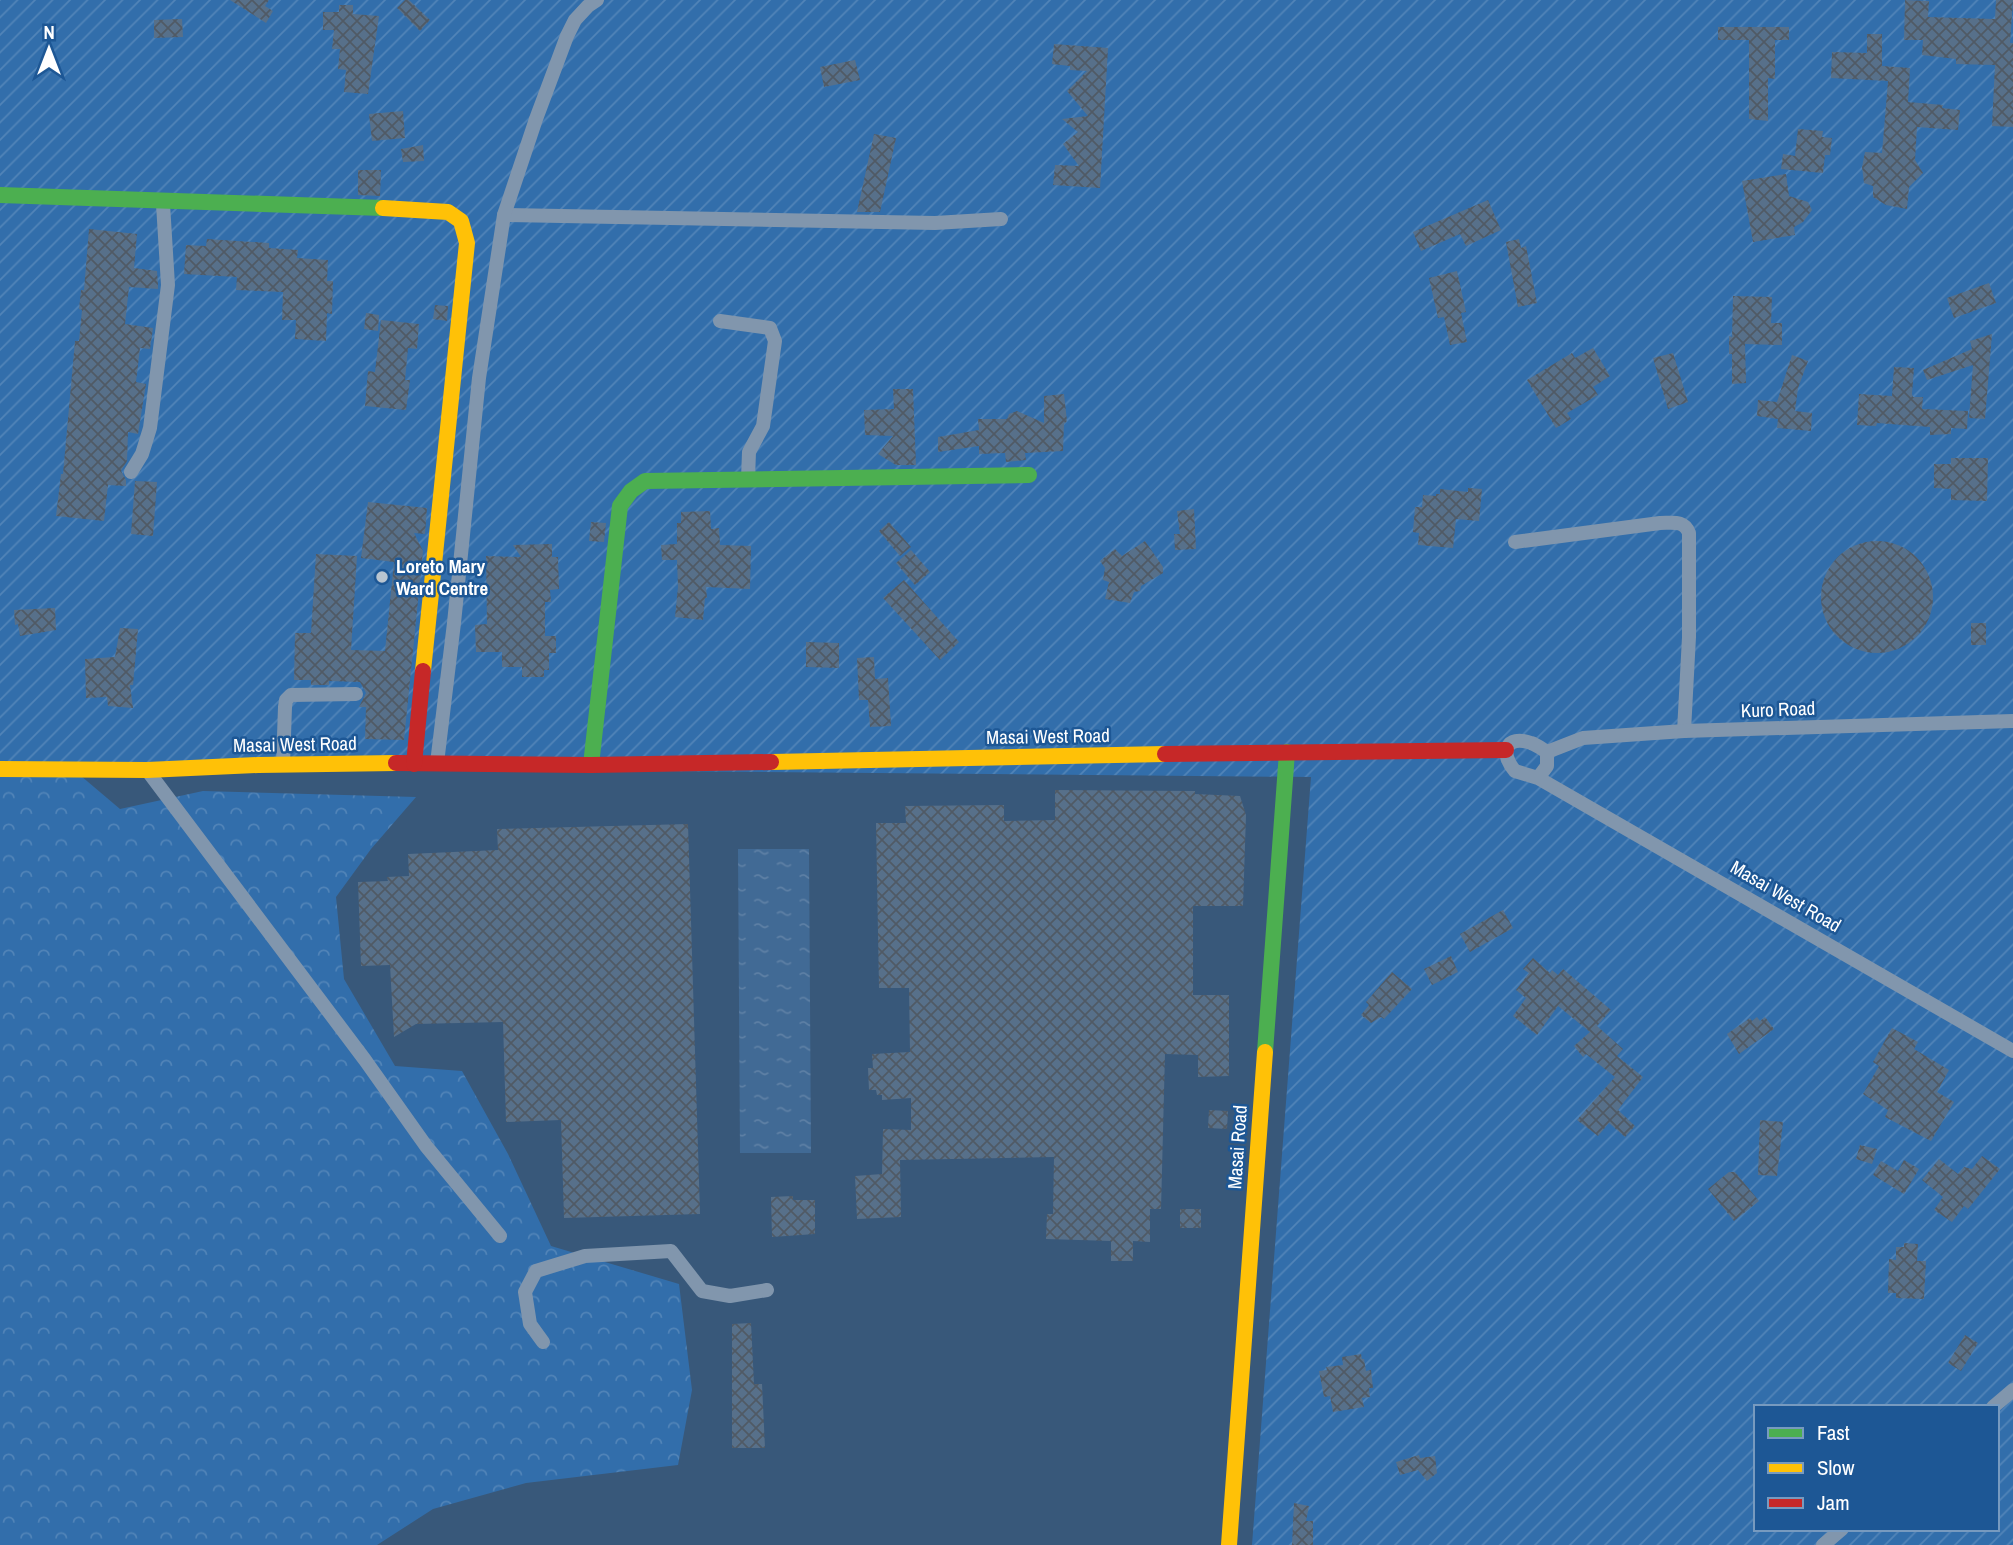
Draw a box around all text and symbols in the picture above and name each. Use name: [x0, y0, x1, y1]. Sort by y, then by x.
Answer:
north arrow: [14, 14, 84, 84]
text: N: [43, 19, 55, 45]
place label: Loreto Mary Ward Centre: [396, 553, 488, 601]
marker: Loreto Mary Ward Centre: [374, 569, 390, 585]
street label: Kuro Road: [1740, 695, 1816, 723]
street label: Masai West Road: [986, 722, 1110, 750]
street label: Masai West Road: [233, 730, 357, 758]
street label: Masai West Road: [1726, 854, 1846, 938]
street label: Masai Road: [1221, 1104, 1253, 1190]
legend: [1754, 1405, 1999, 1531]
text: Fast: [1817, 1418, 1850, 1447]
text: Slow: [1817, 1453, 1855, 1482]
text: Jam: [1817, 1488, 1850, 1517]

